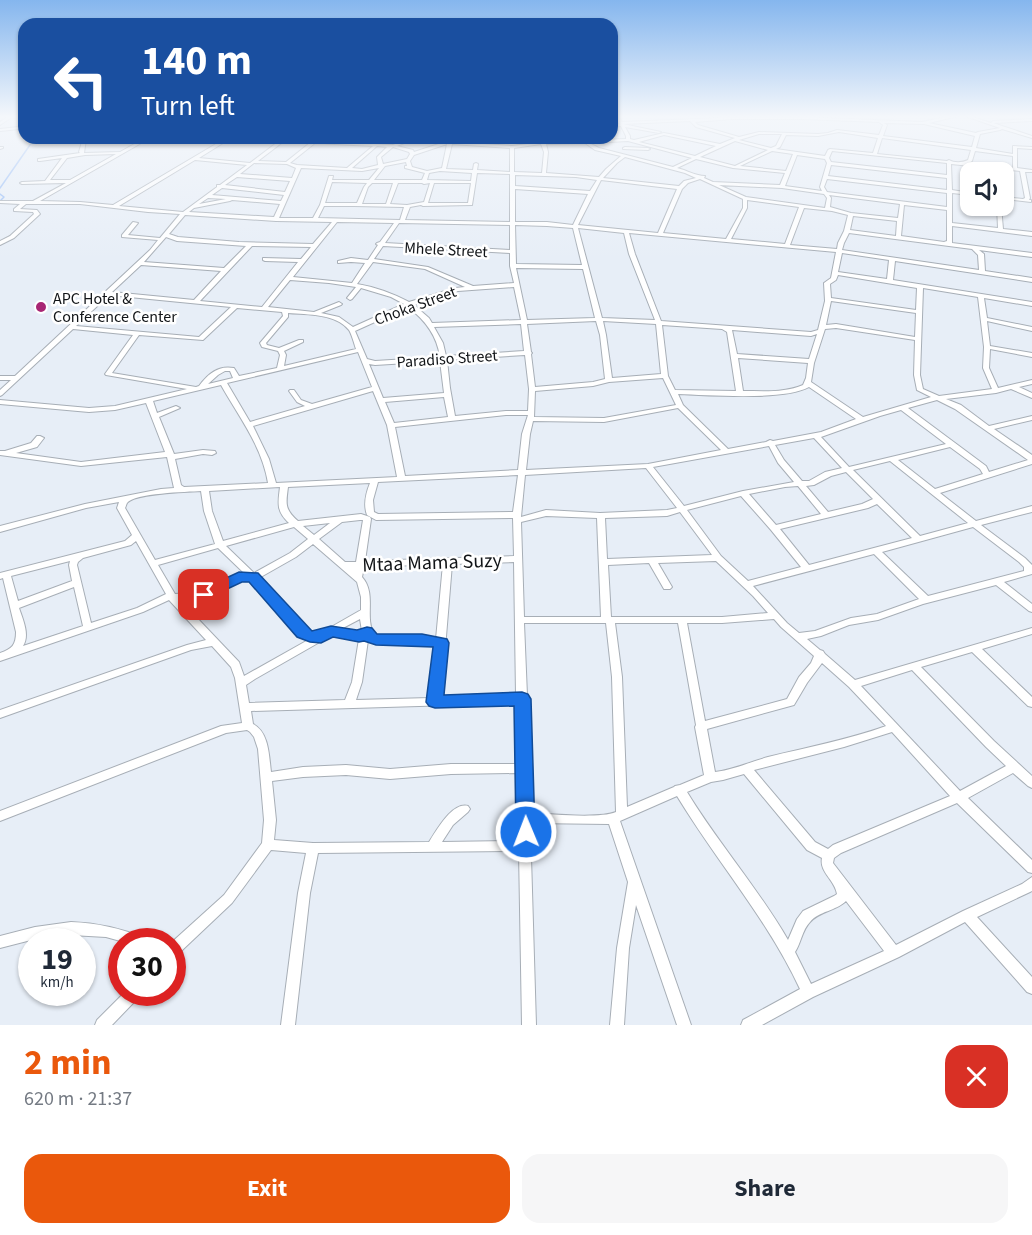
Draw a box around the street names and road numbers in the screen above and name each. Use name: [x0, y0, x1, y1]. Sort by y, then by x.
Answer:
street label: Mhele Street: [404, 237, 489, 263]
street label: Choka Street: [371, 281, 460, 331]
street label: Paradiso Street: [396, 344, 499, 373]
street label: Mtaa Mama Suzy: [362, 547, 503, 579]

